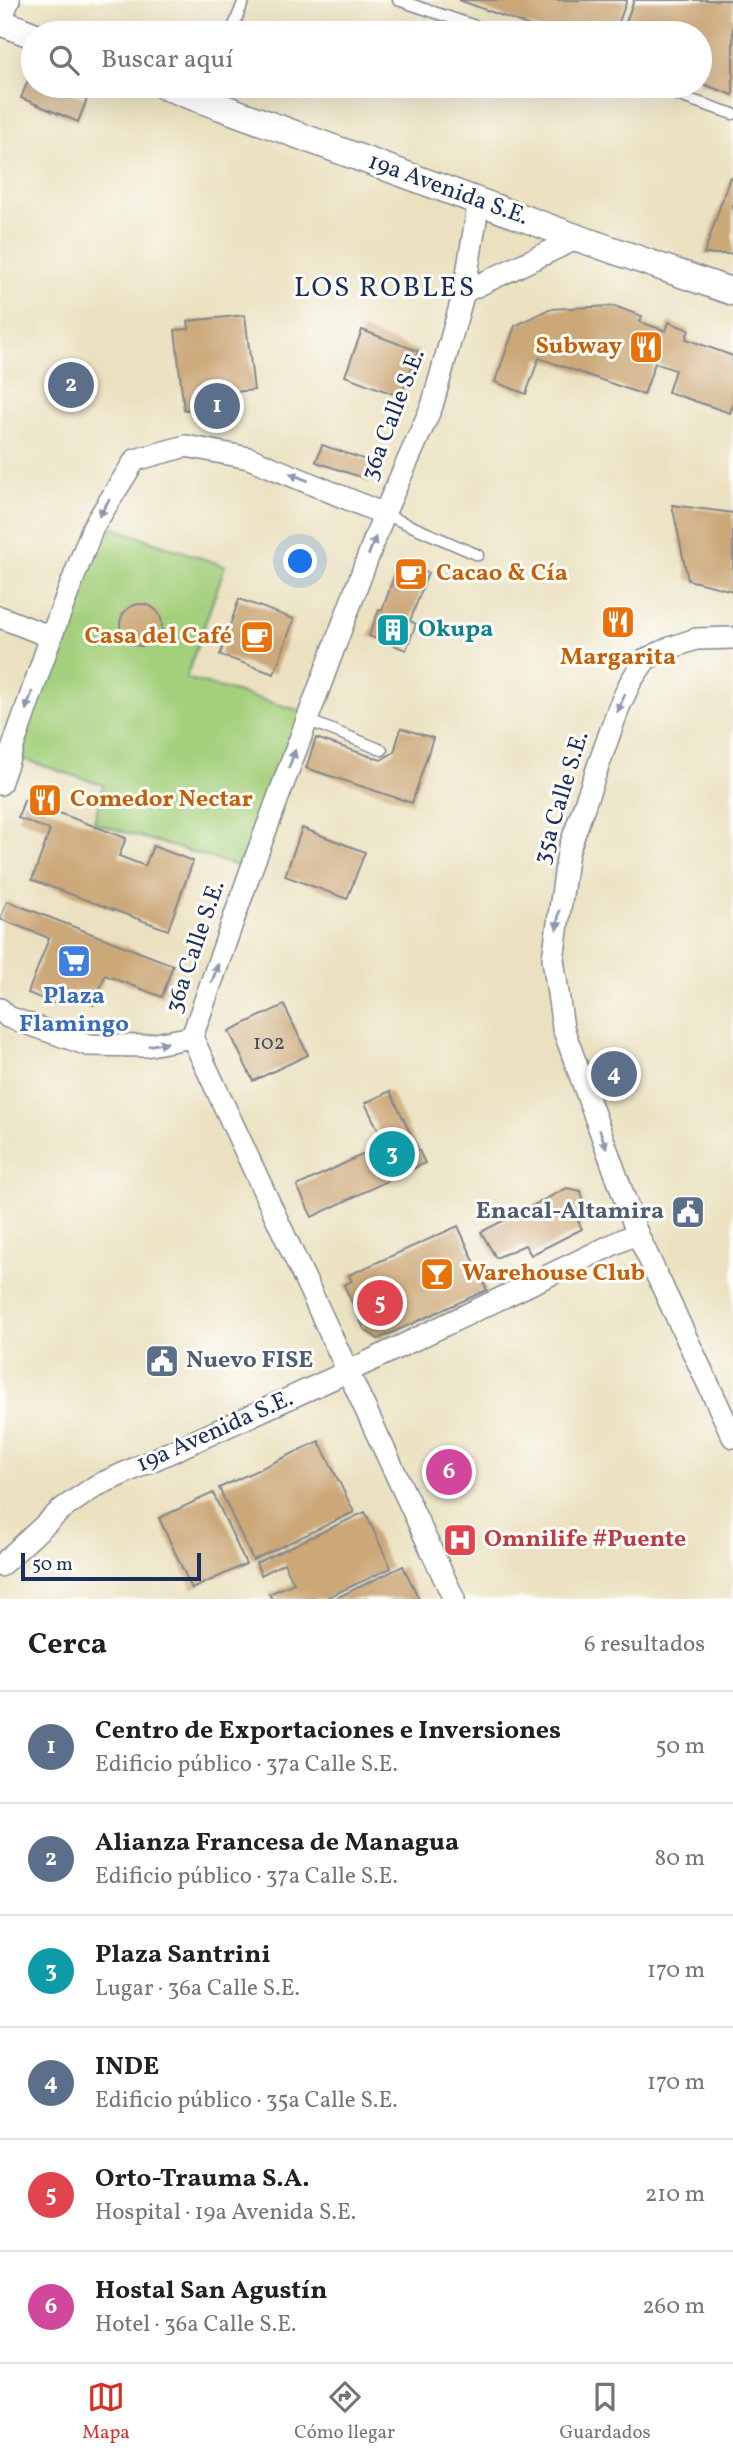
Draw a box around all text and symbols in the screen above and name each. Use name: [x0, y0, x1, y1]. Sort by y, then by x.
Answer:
search box: [21, 21, 712, 98]
icon: search: [45, 41, 83, 79]
text: Buscar aquí: [101, 42, 233, 78]
street label: 19a Avenida S.E.: [363, 145, 533, 235]
district label: LOS ROBLES: [294, 269, 476, 308]
restaurant icon: Subway: [627, 328, 665, 366]
place label: Subway: [535, 330, 623, 364]
street label: 36a Calle S.E.: [353, 344, 435, 486]
pin: 2: [48, 359, 94, 411]
pin: 1: [194, 380, 240, 432]
one-way arrow: [288, 472, 309, 483]
one-way arrow: [98, 499, 111, 518]
one-way arrow: [366, 536, 377, 557]
your location: [283, 544, 317, 578]
cafe icon: Cacao & Cía: [392, 555, 430, 593]
place label: Cacao & Cía: [436, 557, 568, 591]
restaurant icon: Margarita: [599, 603, 637, 641]
building icon: Okupa: [374, 611, 412, 649]
place label: Okupa: [418, 613, 493, 647]
cafe icon: Casa del Café: [238, 618, 276, 656]
place label: Casa del Café: [84, 620, 232, 654]
place label: Margarita: [560, 641, 676, 675]
one-way arrow: [23, 691, 34, 712]
one-way arrow: [615, 693, 627, 713]
street label: 35a Calle S.E.: [526, 727, 598, 869]
one-way arrow: [287, 749, 298, 770]
restaurant icon: Comedor Nectar: [26, 781, 64, 819]
place label: Comedor Nectar: [70, 783, 253, 817]
street label: 36a Calle S.E.: [157, 876, 235, 1018]
one-way arrow: [552, 909, 563, 931]
supermarket icon: Plaza Flamingo: [55, 942, 93, 980]
one-way arrow: [209, 963, 220, 984]
place label: Plaza Flamingo: [19, 980, 129, 1042]
house number: 102: [253, 1029, 285, 1058]
one-way arrow: [147, 1038, 169, 1049]
pin: 4: [591, 1048, 637, 1100]
pin: 3: [369, 1128, 415, 1180]
one-way arrow: [598, 1129, 609, 1150]
public building icon: Enacal-Altamira: [669, 1193, 707, 1231]
place label: Enacal-Altamira: [476, 1195, 664, 1229]
bar icon: Warehouse Club: [418, 1255, 456, 1293]
place label: Warehouse Club: [462, 1257, 645, 1291]
pin: 5: [357, 1277, 403, 1329]
public building icon: Nuevo FISE: [143, 1342, 181, 1380]
place label: Nuevo FISE: [186, 1344, 313, 1378]
street label: 19a Avenida S.E.: [131, 1382, 299, 1482]
pin: 6: [426, 1446, 472, 1498]
hospital icon: Omnilife #Puente: [441, 1521, 479, 1559]
place label: Omnilife #Puente: [484, 1523, 686, 1557]
scale bar: [21, 1550, 201, 1582]
text: 50 m: [32, 1552, 73, 1578]
text: Cerca: [28, 1624, 107, 1666]
text: 6 resultados: [584, 1629, 705, 1661]
text: Centro de Exportaciones e Inversiones: [95, 1713, 561, 1749]
text: 1: [46, 1731, 56, 1763]
text: 50 m: [656, 1731, 705, 1763]
text: Edificio público · 37a Calle S.E.: [95, 1749, 398, 1781]
text: Alianza Francesa de Managua: [95, 1825, 459, 1861]
text: 2: [45, 1843, 57, 1875]
text: 80 m: [655, 1843, 705, 1875]
text: Edificio público · 37a Calle S.E.: [95, 1861, 398, 1893]
text: Plaza Santrini: [95, 1937, 271, 1973]
text: 3: [45, 1955, 57, 1987]
text: 170 m: [647, 1955, 705, 1987]
text: Lugar · 36a Calle S.E.: [95, 1973, 300, 2005]
text: INDE: [95, 2049, 159, 2085]
text: 4: [44, 2067, 58, 2099]
text: 170 m: [647, 2067, 705, 2099]
text: Edificio público · 35a Calle S.E.: [95, 2085, 398, 2117]
text: Orto-Trauma S.A.: [95, 2161, 310, 2197]
text: 5: [45, 2179, 57, 2211]
text: 210 m: [645, 2179, 705, 2211]
text: Hospital · 19a Avenida S.E.: [95, 2197, 356, 2229]
text: Hostal San Agustín: [95, 2273, 327, 2309]
text: 6: [45, 2291, 57, 2323]
text: 260 m: [642, 2291, 705, 2323]
text: Hotel · 36a Calle S.E.: [95, 2309, 296, 2341]
tab: Mapa: [82, 2378, 130, 2446]
tab: Cómo llegar: [294, 2378, 395, 2446]
tab: Guardados: [560, 2378, 651, 2446]

